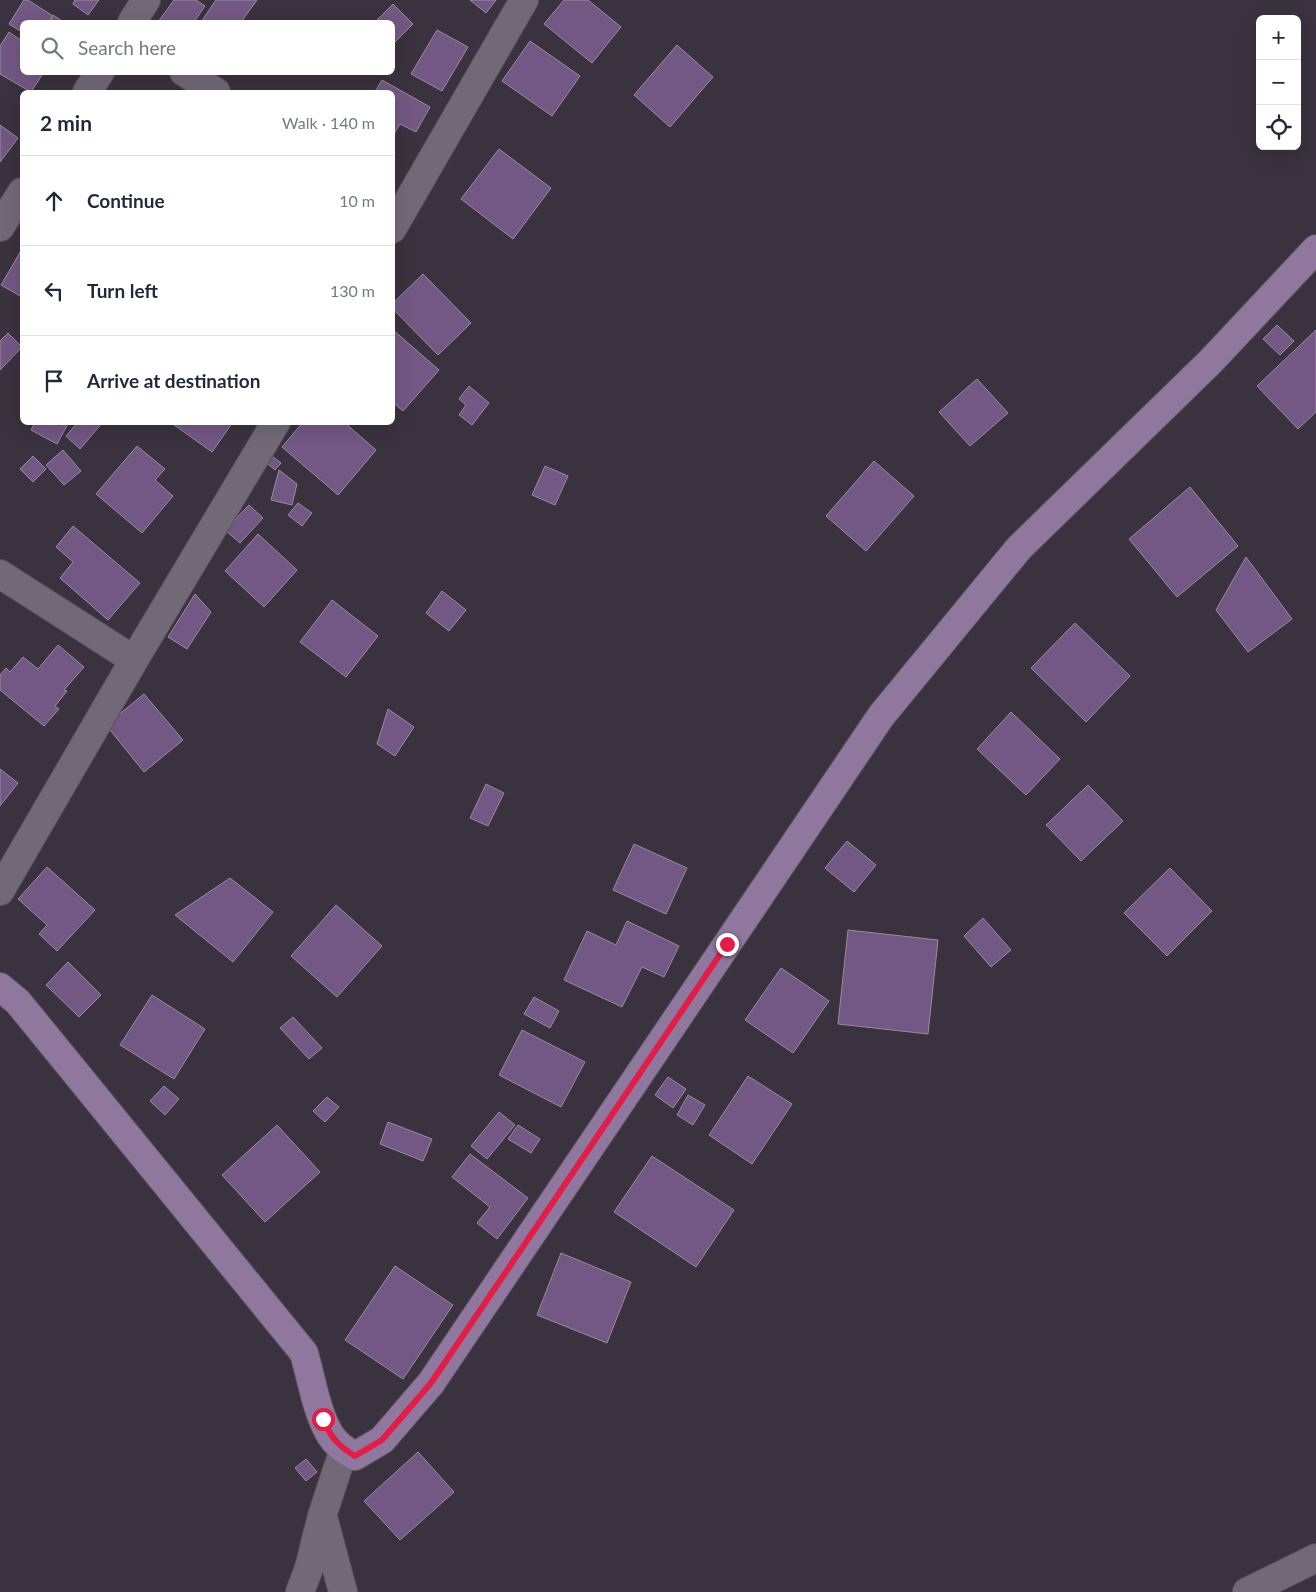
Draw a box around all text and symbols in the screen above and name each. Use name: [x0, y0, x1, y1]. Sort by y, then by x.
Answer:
map controls: [1256, 15, 1301, 150]
button: +: [1256, 15, 1301, 60]
search box: [20, 20, 395, 75]
icon: search: [38, 34, 66, 62]
text: Search here: [78, 36, 176, 59]
button: −: [1256, 60, 1301, 105]
button: locate: [1256, 105, 1301, 150]
text: 2 min: [40, 110, 92, 135]
text: Walk · 140 m: [282, 113, 375, 132]
icon: ahead: [40, 187, 68, 215]
text: Continue: [87, 189, 165, 212]
text: 10 m: [339, 191, 375, 210]
icon: left: [40, 277, 68, 305]
text: Turn left: [87, 279, 158, 302]
text: 130 m: [330, 281, 375, 300]
icon: arrive: [40, 367, 68, 395]
text: Arrive at destination: [87, 369, 260, 392]
route end: [716, 933, 739, 956]
route start: [312, 1408, 335, 1431]

